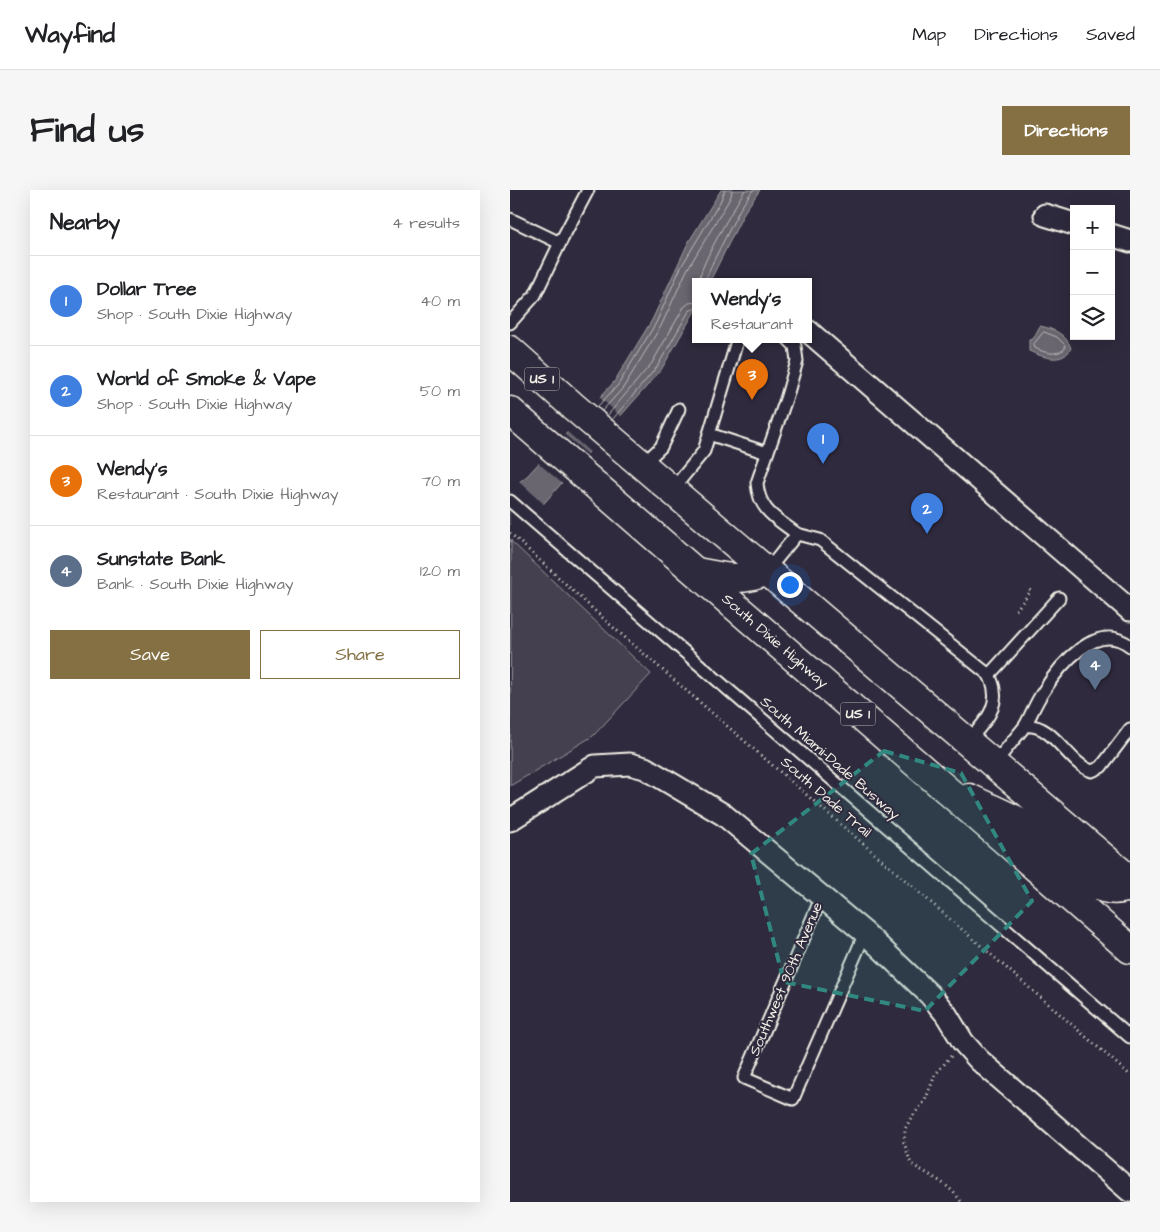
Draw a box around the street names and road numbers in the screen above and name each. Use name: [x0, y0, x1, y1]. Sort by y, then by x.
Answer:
road number: US 1: [525, 368, 560, 390]
street label: South Dixie Highway: [716, 589, 833, 694]
street label: South Miami-Dade Busway: [755, 691, 904, 825]
road number: US 1: [840, 702, 876, 726]
street label: South Dade Trail: [776, 752, 876, 842]
street label: Southwest 90th Avenue: [744, 899, 828, 1059]

